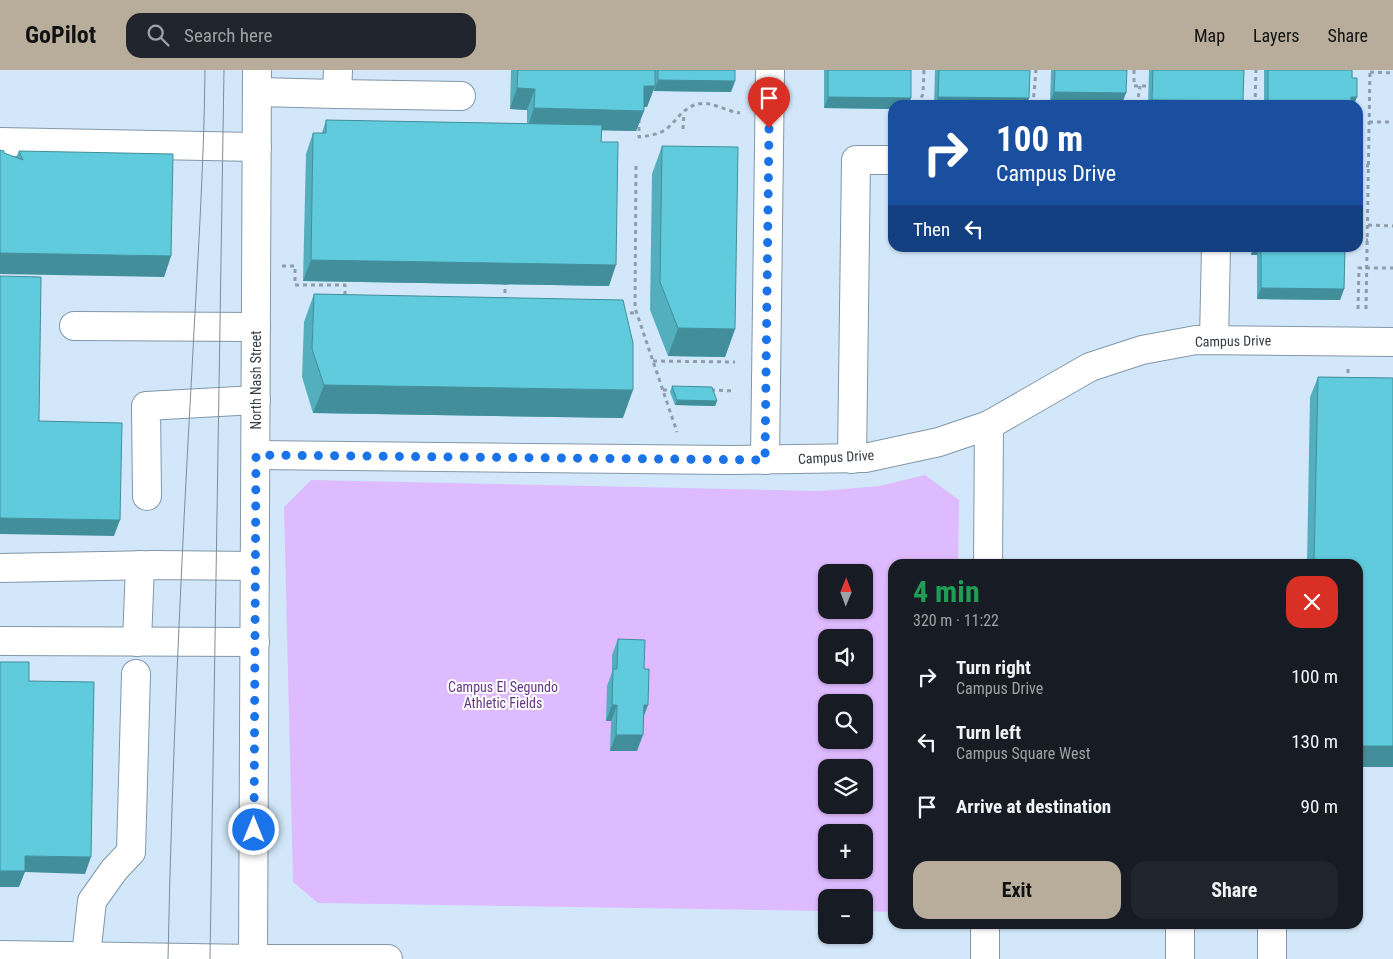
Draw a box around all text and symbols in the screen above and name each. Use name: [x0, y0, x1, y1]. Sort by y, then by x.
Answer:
search box: [126, 13, 476, 58]
text: GoPilot: [25, 21, 96, 49]
icon: search: [144, 21, 172, 49]
text: Search here: [184, 24, 272, 47]
text: Map: [1194, 25, 1225, 46]
text: Layers: [1253, 25, 1300, 46]
text: Share: [1328, 25, 1368, 46]
pin: [748, 77, 790, 128]
icon: arrive: [755, 84, 783, 112]
text: 100 m: [996, 119, 1083, 160]
icon: right: [913, 120, 978, 185]
text: Campus Drive: [996, 161, 1116, 186]
icon: left: [960, 215, 988, 243]
text: Then: [913, 218, 950, 241]
street label: North Nash Street: [248, 331, 264, 429]
street label: Campus Drive: [1195, 332, 1272, 350]
street label: Campus Drive: [797, 447, 875, 467]
north arrow: [818, 564, 872, 619]
map controls: [818, 564, 873, 944]
text: 4 min: [913, 574, 980, 609]
button: close: [1286, 576, 1338, 628]
text: 320 m · 11:22: [913, 611, 999, 630]
button: sound: [818, 629, 873, 684]
text: Turn right: [956, 656, 1031, 679]
icon: right: [913, 663, 941, 691]
text: 100 m: [1291, 665, 1338, 688]
park label: Campus El Segundo Athletic Fields: [448, 679, 558, 711]
text: Campus Drive: [956, 679, 1043, 698]
button: search: [818, 694, 873, 749]
text: Turn left: [956, 721, 1021, 744]
icon: left: [913, 728, 941, 756]
text: 130 m: [1291, 730, 1338, 753]
text: Campus Square West: [956, 744, 1090, 763]
button: layers: [818, 759, 873, 814]
icon: arrive: [913, 793, 941, 821]
text: Arrive at destination: [956, 795, 1111, 818]
text: 90 m: [1301, 795, 1338, 818]
position arrow: [227, 803, 279, 855]
button: +: [818, 824, 873, 879]
button: Exit: [913, 861, 1121, 919]
button: Share: [1131, 861, 1338, 919]
button: −: [818, 889, 873, 944]

